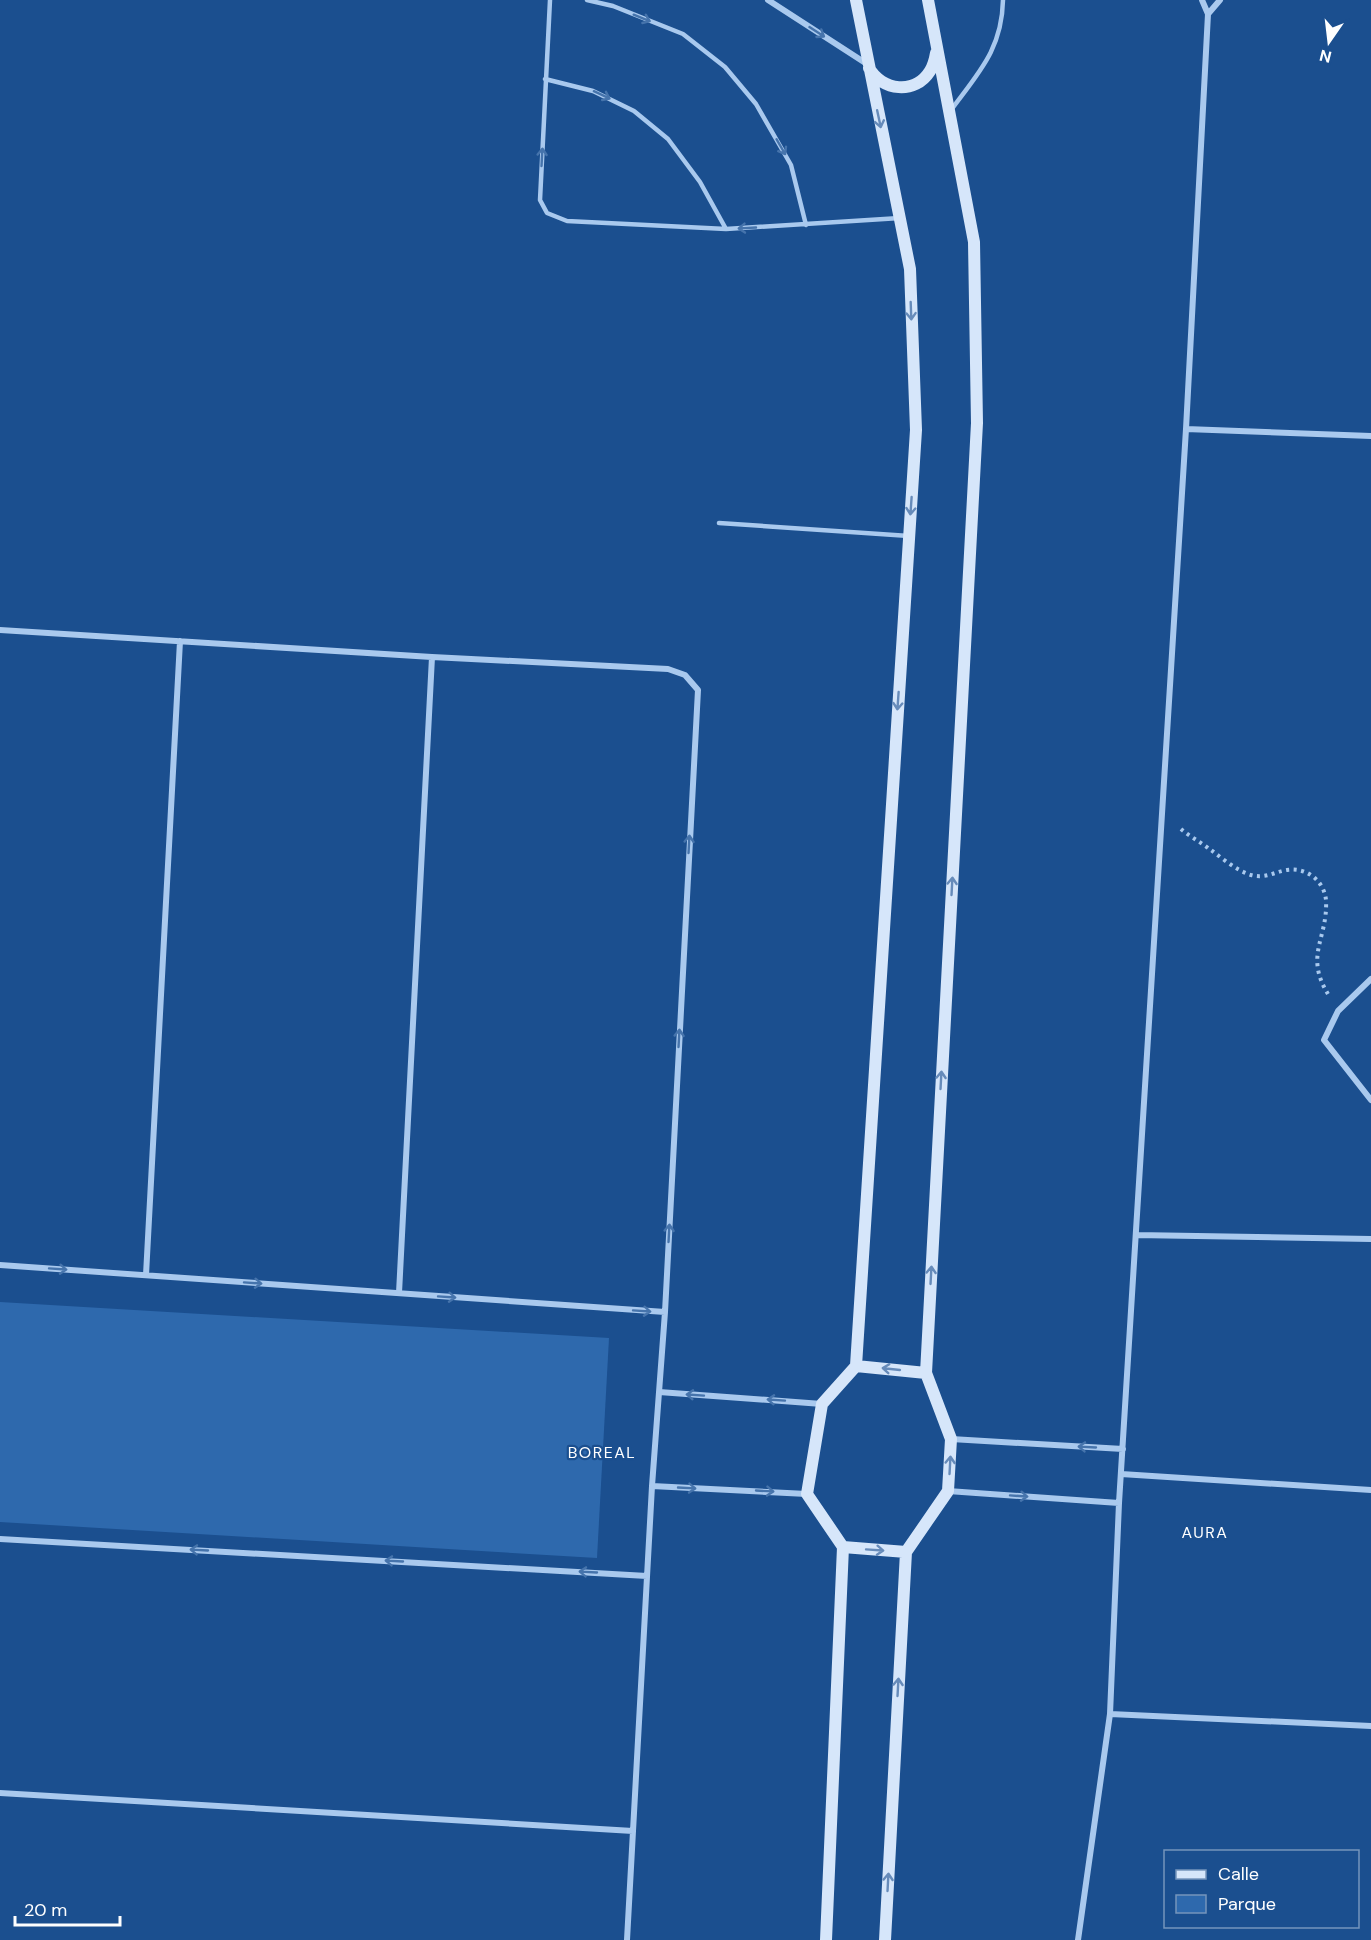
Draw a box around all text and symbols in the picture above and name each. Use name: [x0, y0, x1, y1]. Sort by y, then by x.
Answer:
north arrow: [1299, 12, 1359, 72]
one-way arrow: [633, 13, 651, 24]
one-way arrow: [808, 26, 825, 38]
text: N: [1317, 44, 1334, 68]
one-way arrow: [592, 90, 610, 102]
one-way arrow: [874, 109, 885, 129]
one-way arrow: [775, 138, 787, 155]
one-way arrow: [536, 147, 547, 167]
one-way arrow: [738, 223, 758, 234]
one-way arrow: [906, 301, 917, 321]
one-way arrow: [905, 495, 916, 515]
one-way arrow: [893, 690, 904, 710]
one-way arrow: [684, 834, 695, 854]
one-way arrow: [946, 876, 957, 896]
one-way arrow: [674, 1029, 685, 1049]
one-way arrow: [936, 1071, 947, 1091]
one-way arrow: [663, 1224, 674, 1244]
one-way arrow: [48, 1264, 68, 1275]
one-way arrow: [926, 1266, 937, 1286]
one-way arrow: [242, 1278, 262, 1289]
one-way arrow: [437, 1292, 457, 1303]
one-way arrow: [631, 1306, 651, 1317]
one-way arrow: [881, 1363, 901, 1374]
one-way arrow: [685, 1389, 705, 1400]
one-way arrow: [767, 1395, 787, 1406]
district label: BOREAL: [568, 1442, 636, 1463]
one-way arrow: [1077, 1442, 1097, 1453]
one-way arrow: [944, 1456, 955, 1476]
one-way arrow: [677, 1483, 697, 1494]
one-way arrow: [754, 1486, 774, 1497]
one-way arrow: [1009, 1491, 1029, 1502]
district label: AURA: [1182, 1522, 1228, 1543]
one-way arrow: [190, 1545, 209, 1556]
one-way arrow: [864, 1545, 884, 1556]
one-way arrow: [384, 1556, 404, 1567]
one-way arrow: [579, 1567, 599, 1578]
one-way arrow: [893, 1677, 904, 1697]
legend: [1164, 1850, 1359, 1928]
text: Calle: [1218, 1862, 1259, 1886]
one-way arrow: [883, 1872, 894, 1892]
scale bar: [15, 1889, 120, 1927]
text: Parque: [1218, 1892, 1276, 1916]
text: 20 m: [24, 1898, 67, 1922]

